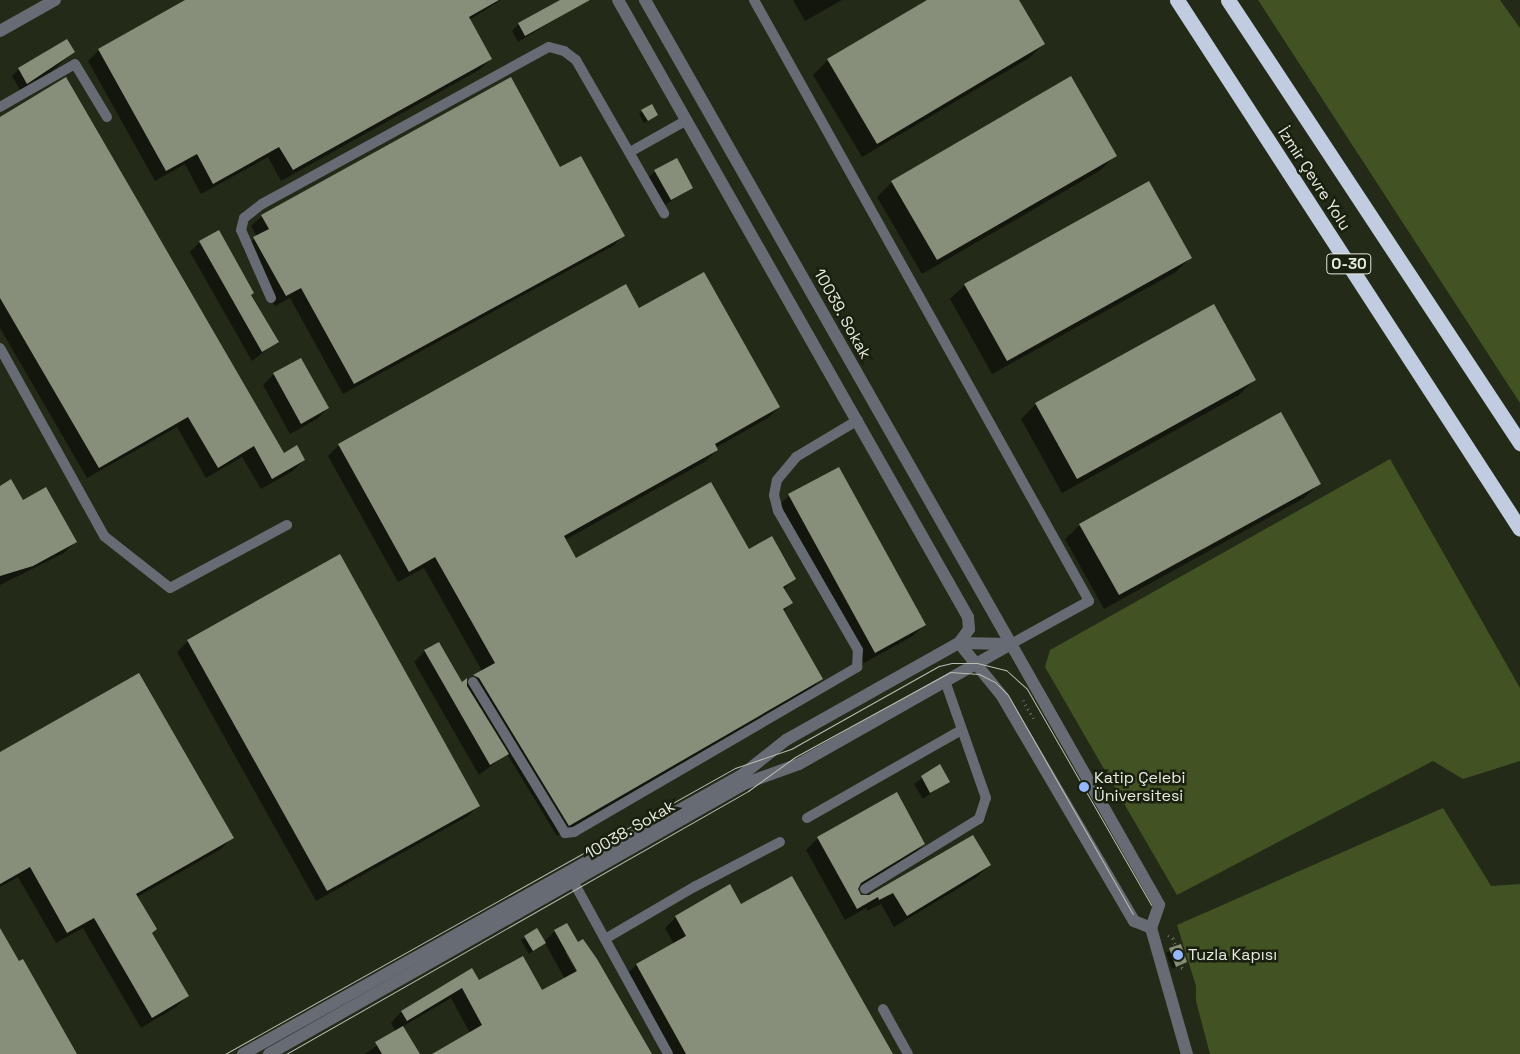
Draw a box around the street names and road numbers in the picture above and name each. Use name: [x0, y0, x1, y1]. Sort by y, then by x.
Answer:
street label: İzmir Çevre Yolu: [1273, 124, 1355, 234]
road number: O-30: [1325, 252, 1373, 276]
street label: 10039. Sokak: [809, 265, 875, 363]
street label: 10038. Sokak: [581, 796, 679, 864]

